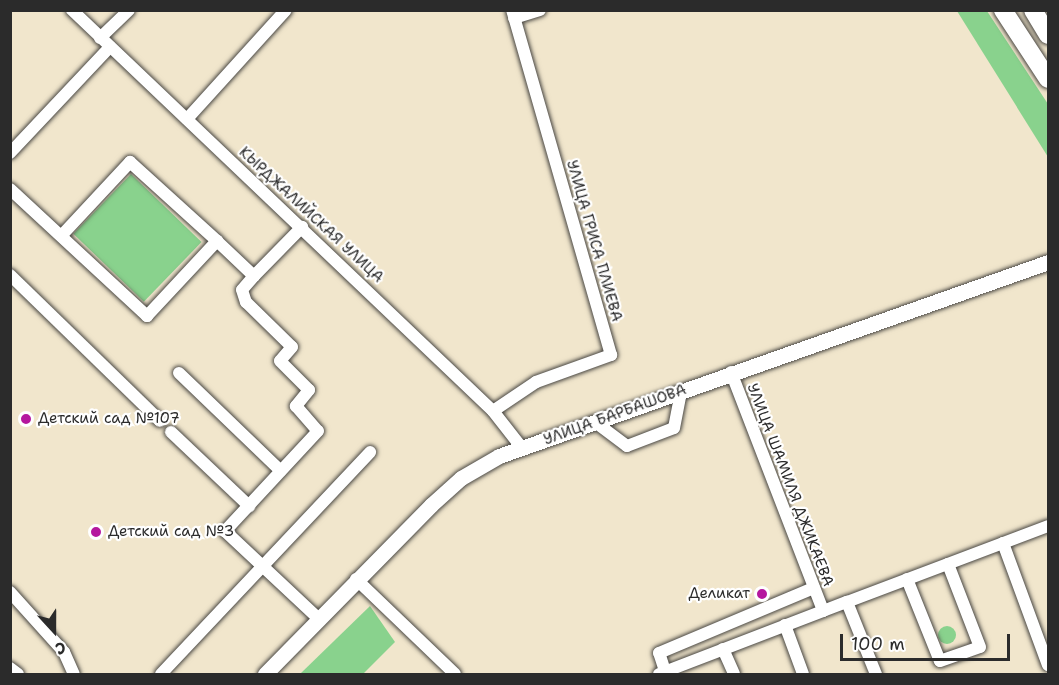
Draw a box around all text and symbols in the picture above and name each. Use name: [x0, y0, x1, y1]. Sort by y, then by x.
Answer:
street label: КЫРДЖАЛИЙСКАЯ УЛИЦА: [235, 143, 387, 287]
street label: УЛИЦА ГРИСА ПЛИЕВА: [562, 158, 626, 324]
street label: УЛИЦА БАРБАШОВА: [541, 381, 689, 449]
street label: УЛИЦА ШАМИЛЯ ДЖИКАЕВА: [743, 381, 837, 589]
place label: Детский сад №107: [38, 410, 180, 428]
marker: Детский сад №107: [19, 412, 33, 426]
place label: Детский сад №3: [108, 523, 234, 541]
marker: Детский сад №3: [89, 525, 103, 539]
place label: Деликат: [688, 585, 750, 603]
marker: Деликат: [755, 587, 769, 601]
north arrow: [24, 601, 84, 661]
scale bar: [843, 622, 1012, 660]
text: 100 m: [851, 632, 905, 656]
text: С: [52, 637, 69, 660]

